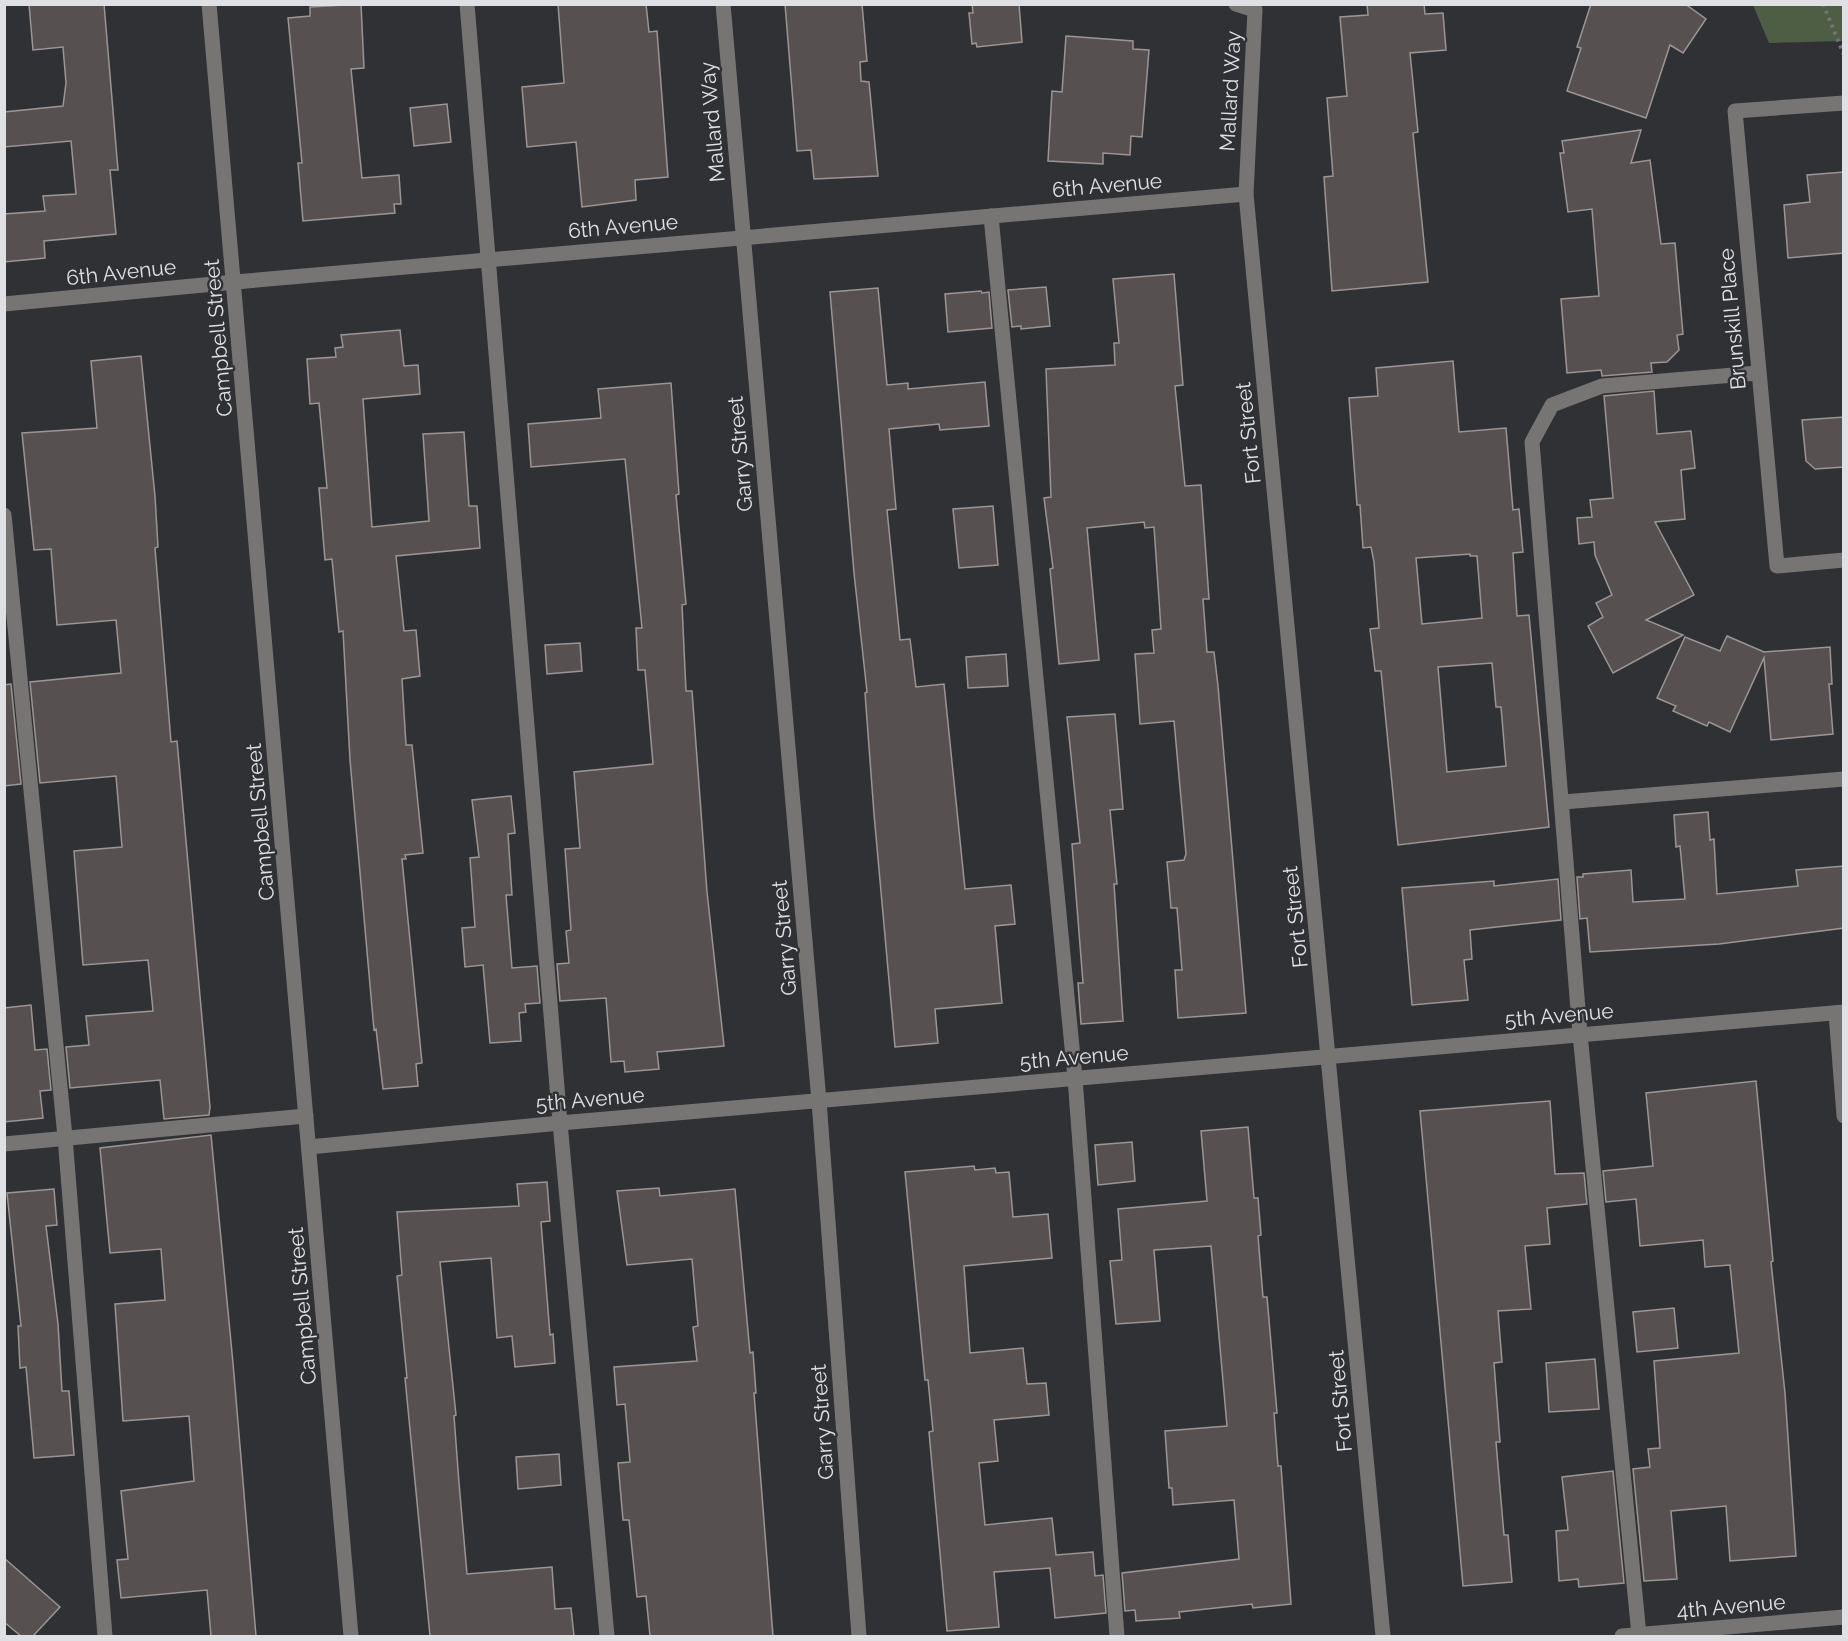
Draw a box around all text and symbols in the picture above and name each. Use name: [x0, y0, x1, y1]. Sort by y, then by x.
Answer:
street label: Mallard Way: [1214, 30, 1246, 152]
street label: Mallard Way: [694, 61, 730, 183]
street label: 6th Avenue: [1051, 168, 1163, 202]
street label: 6th Avenue: [567, 209, 679, 243]
street label: Brunskill Place: [1713, 247, 1751, 391]
street label: 6th Avenue: [65, 254, 177, 290]
street label: Campbell Street: [199, 258, 237, 418]
street label: Fort Street: [1230, 381, 1266, 485]
street label: Garry Street: [723, 395, 757, 513]
street label: Campbell Street: [241, 742, 279, 902]
street label: Fort Street: [1277, 865, 1313, 969]
street label: Garry Street: [767, 879, 801, 997]
street label: 5th Avenue: [1504, 998, 1614, 1032]
street label: 5th Avenue: [1019, 1040, 1129, 1074]
street label: 5th Avenue: [535, 1082, 645, 1116]
street label: Campbell Street: [283, 1226, 321, 1386]
street label: Fort Street: [1323, 1349, 1357, 1453]
street label: Garry Street: [805, 1363, 839, 1481]
street label: 4th Avenue: [1676, 1589, 1786, 1623]

